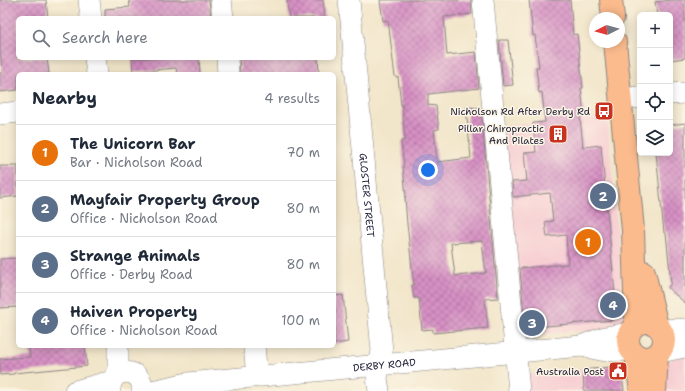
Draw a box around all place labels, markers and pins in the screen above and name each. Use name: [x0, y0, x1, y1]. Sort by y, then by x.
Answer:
bus stop icon: Nicholson Rd After Derby Rd: [593, 100, 615, 122]
place label: Nicholson Rd After Derby Rd: [450, 105, 591, 118]
place label: Pillar Chiropractic And Pilates: [458, 122, 544, 147]
building icon: Pillar Chiropractic And Pilates: [547, 123, 569, 145]
pin: 2: [590, 181, 616, 211]
pin: 1: [575, 227, 601, 257]
pin: 4: [600, 290, 626, 320]
pin: 3: [519, 308, 545, 338]
public building icon: Australia Post: [607, 360, 629, 382]
place label: Australia Post: [536, 365, 604, 378]

